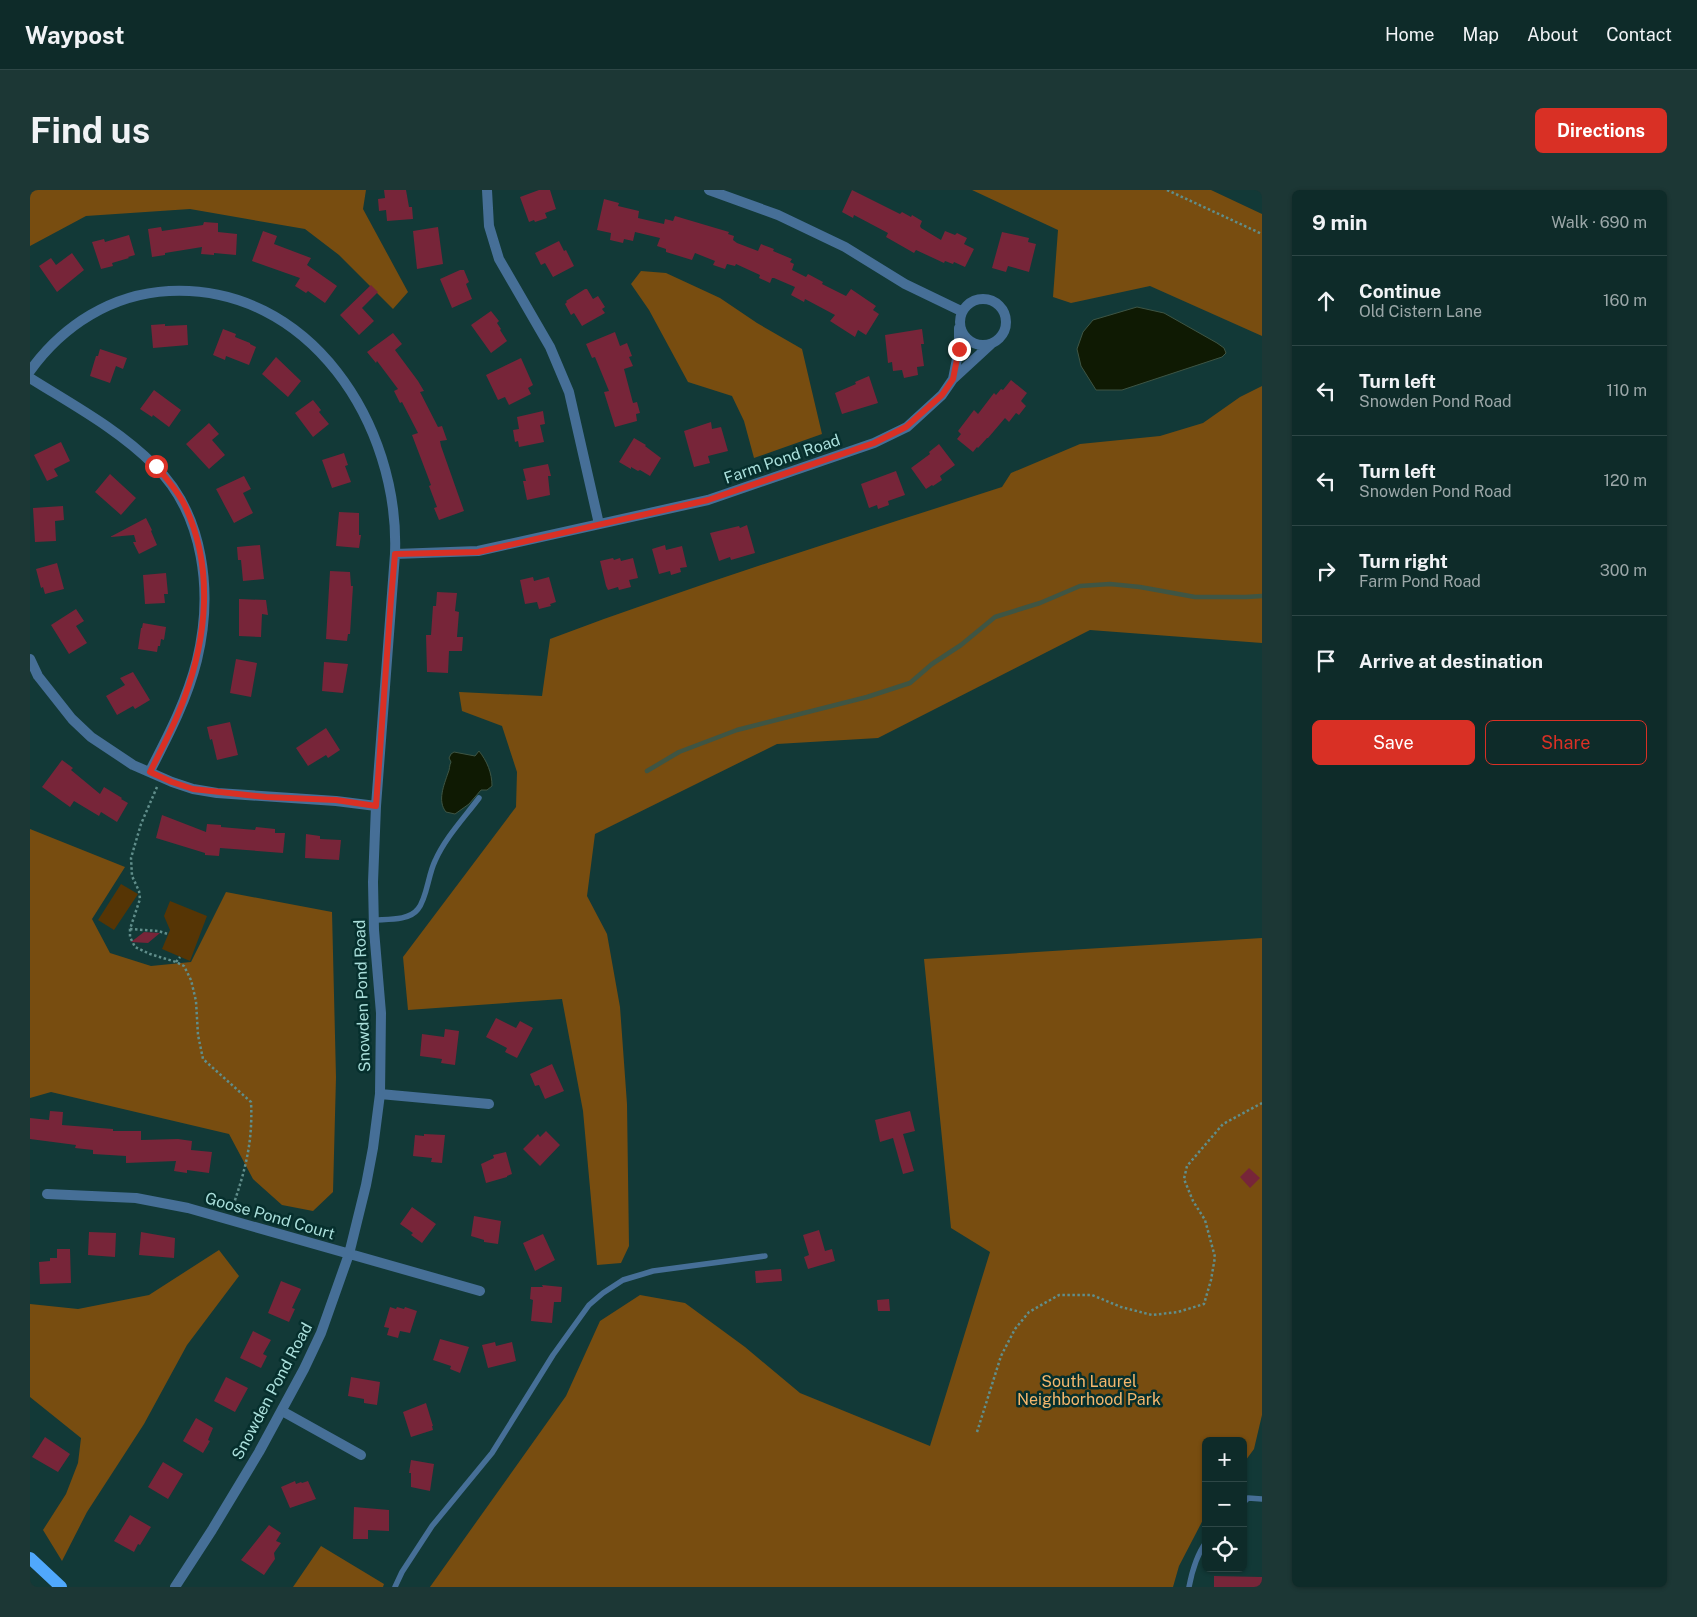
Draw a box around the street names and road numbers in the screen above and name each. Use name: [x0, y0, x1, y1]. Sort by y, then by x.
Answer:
street label: Farm Pond Road: [721, 430, 843, 488]
street label: Snowden Pond Road: [350, 919, 374, 1073]
street label: Goose Pond Court: [203, 1188, 337, 1244]
street label: Snowden Pond Road: [228, 1319, 316, 1463]

